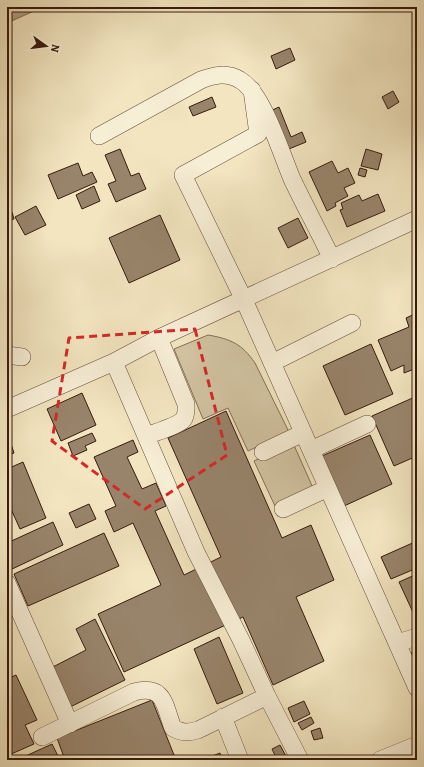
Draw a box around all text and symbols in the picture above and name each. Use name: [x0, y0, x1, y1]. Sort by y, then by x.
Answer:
north arrow: [26, 26, 66, 66]
text: N: [47, 43, 63, 54]

